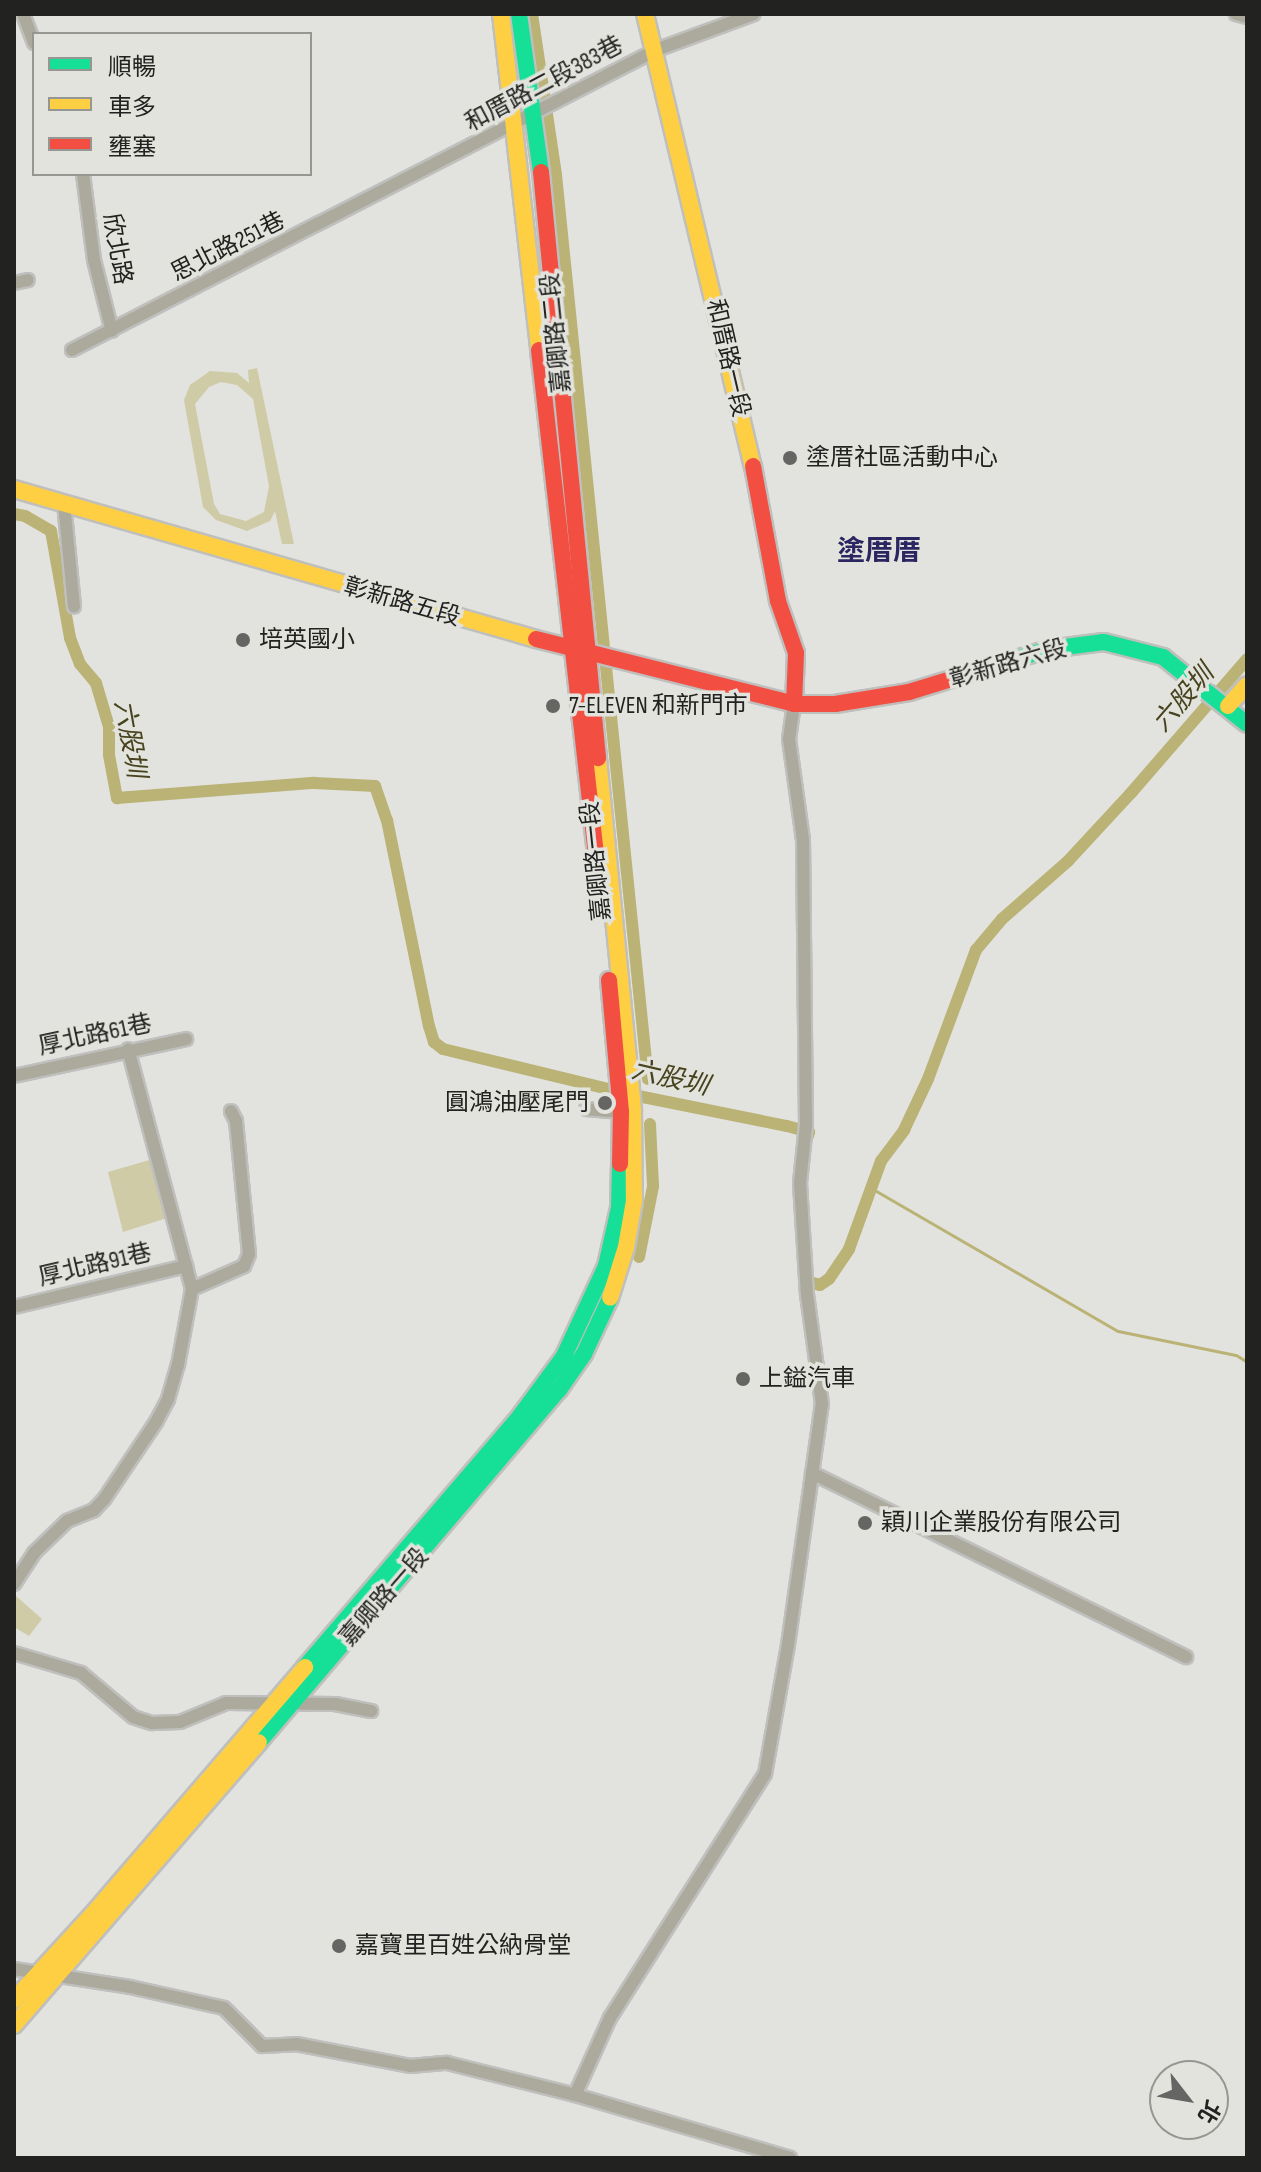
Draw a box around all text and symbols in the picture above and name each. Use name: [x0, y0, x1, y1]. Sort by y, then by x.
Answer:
street label: 和厝路二段383巷: [460, 30, 628, 138]
legend: [32, 32, 312, 176]
text: 順暢: [108, 53, 156, 82]
text: 車多: [108, 93, 156, 122]
text: 壅塞: [108, 133, 156, 162]
street label: 思北路251巷: [166, 206, 290, 288]
street label: 欣北路: [97, 211, 137, 287]
street label: 嘉卿路二段: [535, 272, 577, 394]
street label: 和厝路一段: [700, 296, 756, 420]
place label: 塗厝社區活動中心: [806, 444, 998, 472]
marker: 塗厝社區活動中心: [781, 449, 799, 467]
district label: 塗厝厝: [837, 535, 921, 569]
street label: 彰新路五段: [340, 572, 464, 632]
place label: 培英國小: [259, 626, 355, 654]
marker: 培英國小: [234, 631, 252, 649]
street label: 彰新路六段: [946, 634, 1070, 694]
water label: 六股圳: [1147, 659, 1221, 739]
place label: 7-ELEVEN 和新門市: [569, 692, 748, 720]
marker: 7-ELEVEN 和新門市: [544, 697, 562, 715]
water label: 六股圳: [107, 698, 151, 780]
street label: 嘉卿路一段: [575, 800, 617, 922]
street label: 厚北路61巷: [36, 1009, 154, 1061]
water label: 六股圳: [628, 1055, 712, 1103]
place label: 圓鴻油壓尾門: [445, 1089, 589, 1117]
marker: 圓鴻油壓尾門: [596, 1094, 614, 1112]
street label: 厚北路91巷: [36, 1238, 154, 1292]
place label: 上鎰汽車: [759, 1365, 855, 1393]
marker: 上鎰汽車: [734, 1370, 752, 1388]
place label: 穎川企業股份有限公司: [881, 1509, 1121, 1537]
marker: 穎川企業股份有限公司: [856, 1514, 874, 1532]
street label: 嘉卿路一段: [334, 1542, 434, 1652]
place label: 嘉寶里百姓公納骨堂: [355, 1932, 571, 1960]
marker: 嘉寶里百姓公納骨堂: [330, 1937, 348, 1955]
north arrow: [1149, 2060, 1229, 2140]
text: 北: [1191, 2095, 1226, 2128]

